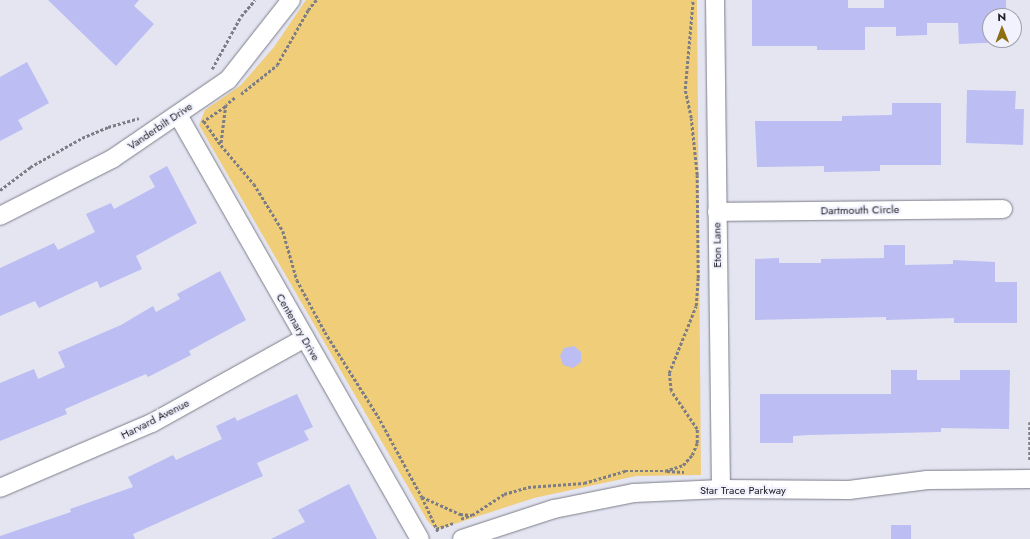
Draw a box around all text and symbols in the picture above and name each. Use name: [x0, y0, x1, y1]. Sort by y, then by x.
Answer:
north arrow: [982, 8, 1022, 48]
text: N: [997, 9, 1006, 25]
street label: Vanderbilt Drive: [125, 100, 195, 152]
street label: Dartmouth Circle: [821, 203, 899, 217]
street label: Eton Lane: [710, 222, 724, 268]
street label: Centenary Drive: [274, 291, 322, 363]
street label: Harvard Avenue: [119, 396, 191, 442]
street label: Star Trace Parkway: [700, 483, 786, 497]

